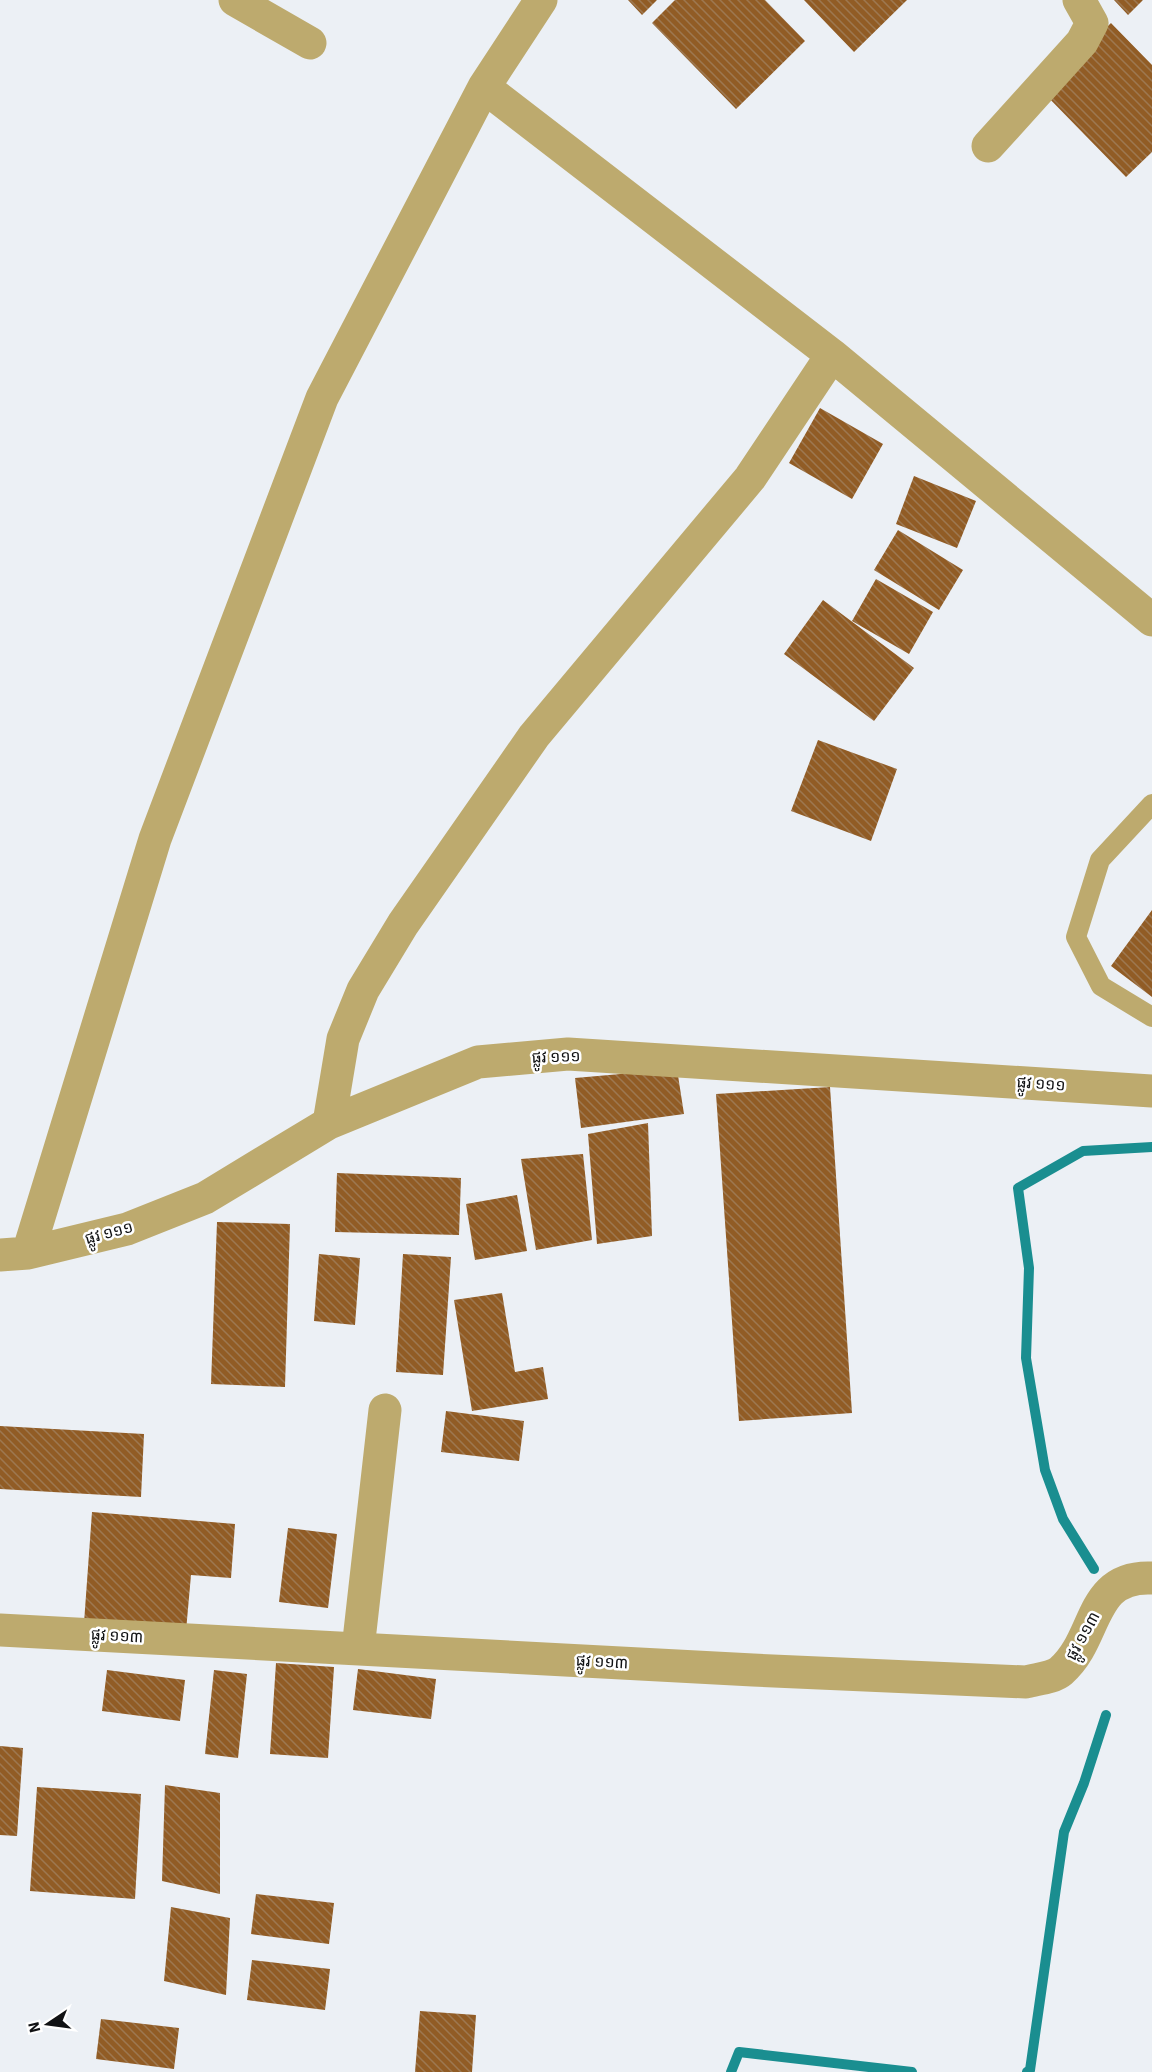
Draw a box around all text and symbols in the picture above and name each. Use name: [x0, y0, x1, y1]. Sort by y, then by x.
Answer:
street label: ផ្លូវ ១១១: [531, 1045, 581, 1072]
street label: ផ្លូវ ១១១: [1016, 1071, 1066, 1099]
street label: ផ្លូវ ១១១: [82, 1216, 136, 1253]
street label: ផ្លូវ ១១៣: [1061, 1608, 1108, 1666]
street label: ផ្លូវ ១១៣: [90, 1624, 144, 1651]
street label: ផ្លូវ ១១៣: [575, 1650, 629, 1677]
north arrow: [18, 1994, 78, 2054]
text: N: [22, 2019, 46, 2035]

